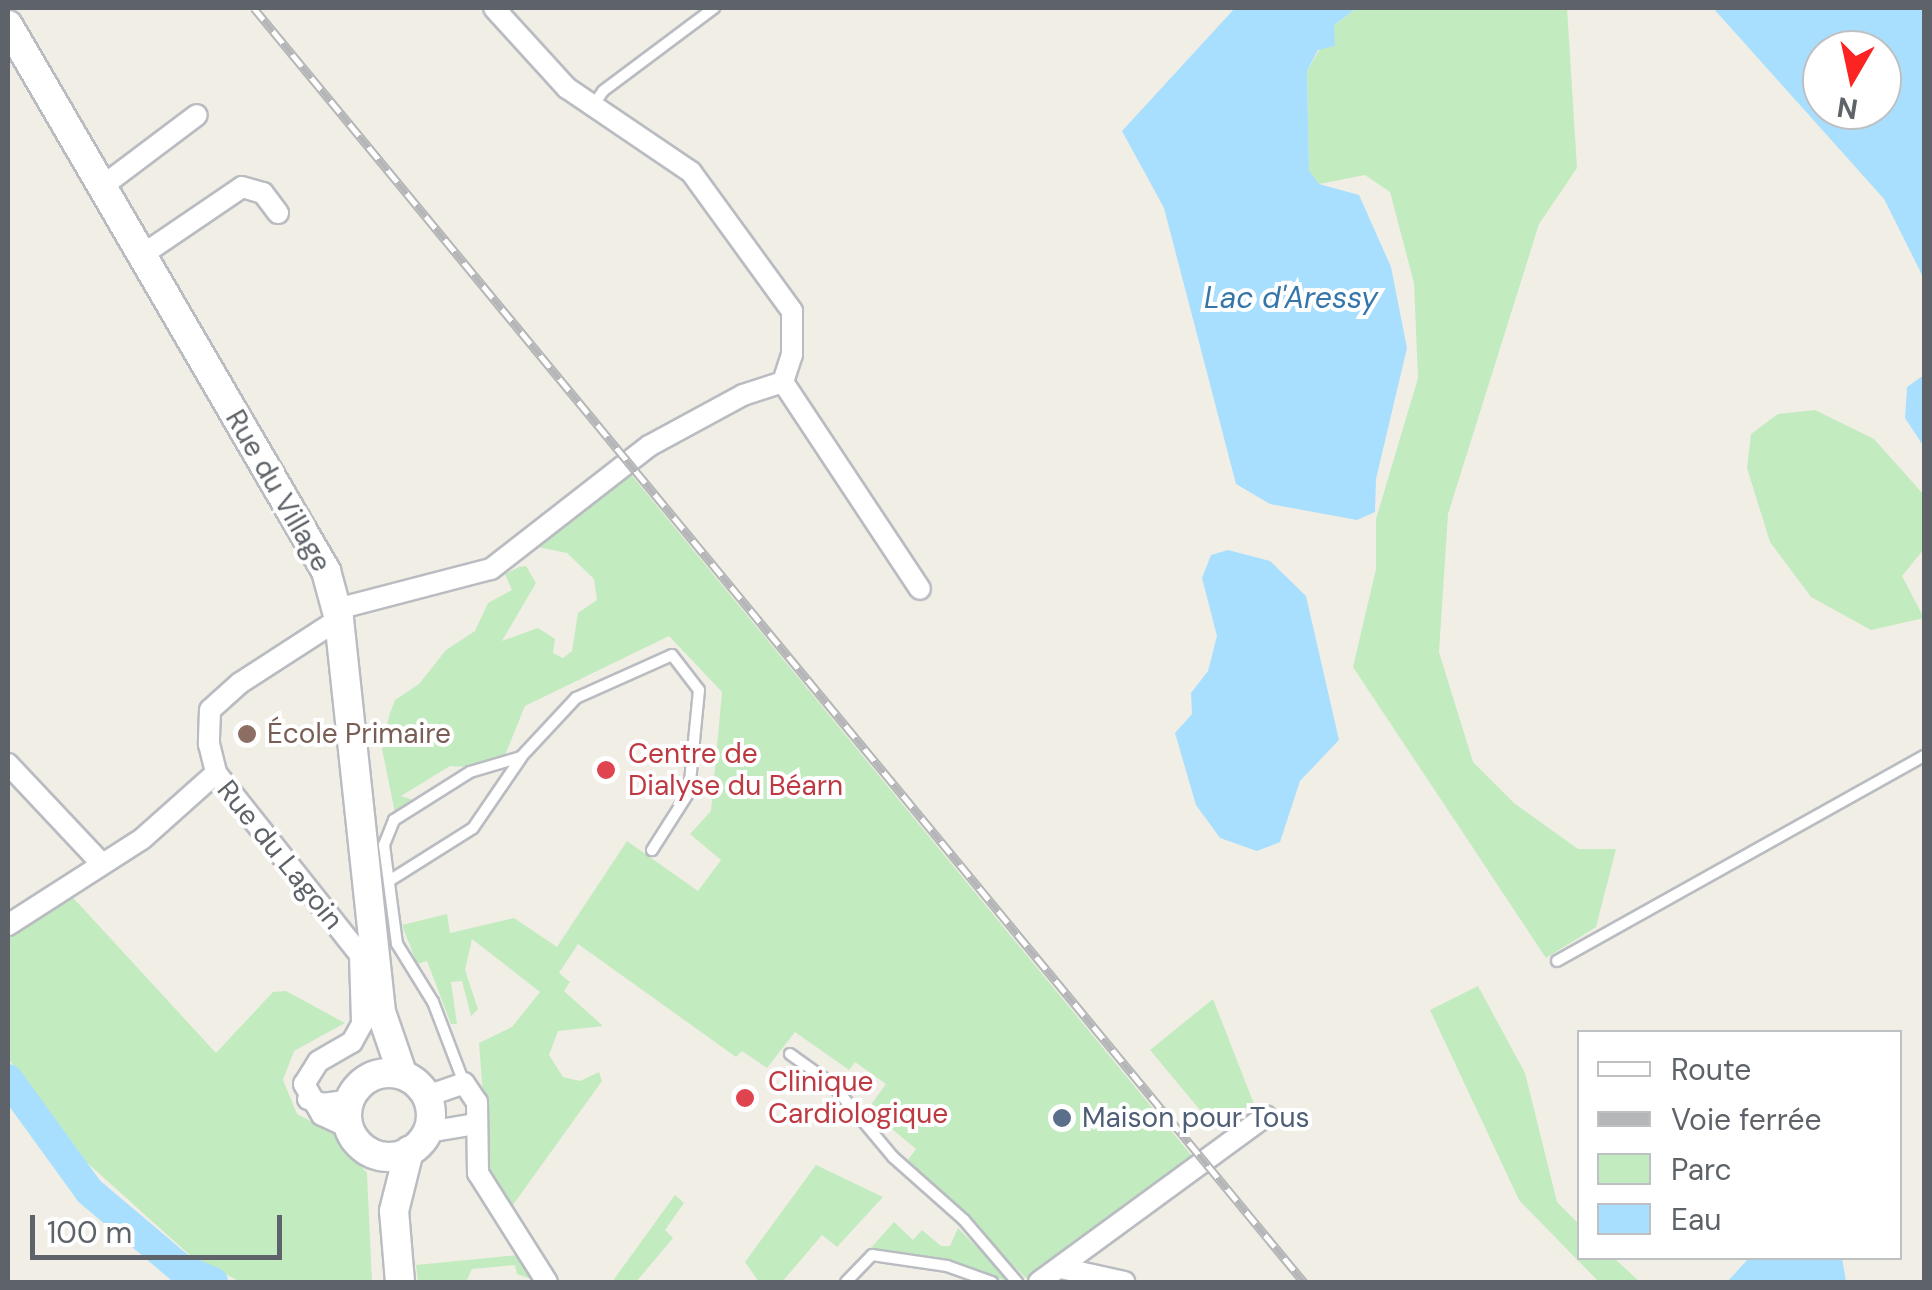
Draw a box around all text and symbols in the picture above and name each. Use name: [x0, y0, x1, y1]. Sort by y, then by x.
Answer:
north arrow: [1802, 30, 1902, 130]
text: N: [1835, 88, 1861, 128]
water label: Lac d'Aressy: [1204, 280, 1378, 316]
street label: Rue du Village: [218, 404, 338, 578]
place label: École Primaire: [267, 717, 451, 751]
marker: École Primaire: [236, 723, 258, 745]
place label: Centre de Dialyse du Béarn: [628, 737, 843, 803]
marker: Centre de Dialyse du Béarn: [593, 757, 619, 783]
street label: Rue du Lagoin: [210, 774, 350, 936]
legend: [1577, 1030, 1902, 1260]
text: Route: [1671, 1050, 1751, 1089]
place label: Clinique Cardiologique: [768, 1065, 948, 1131]
marker: Clinique Cardiologique: [732, 1085, 758, 1111]
text: Voie ferrée: [1671, 1100, 1821, 1139]
place label: Maison pour Tous: [1082, 1101, 1310, 1135]
marker: Maison pour Tous: [1051, 1107, 1073, 1129]
text: Parc: [1671, 1150, 1732, 1189]
scale bar: [35, 1195, 288, 1257]
text: Eau: [1671, 1200, 1721, 1239]
text: 100 m: [47, 1213, 132, 1252]

